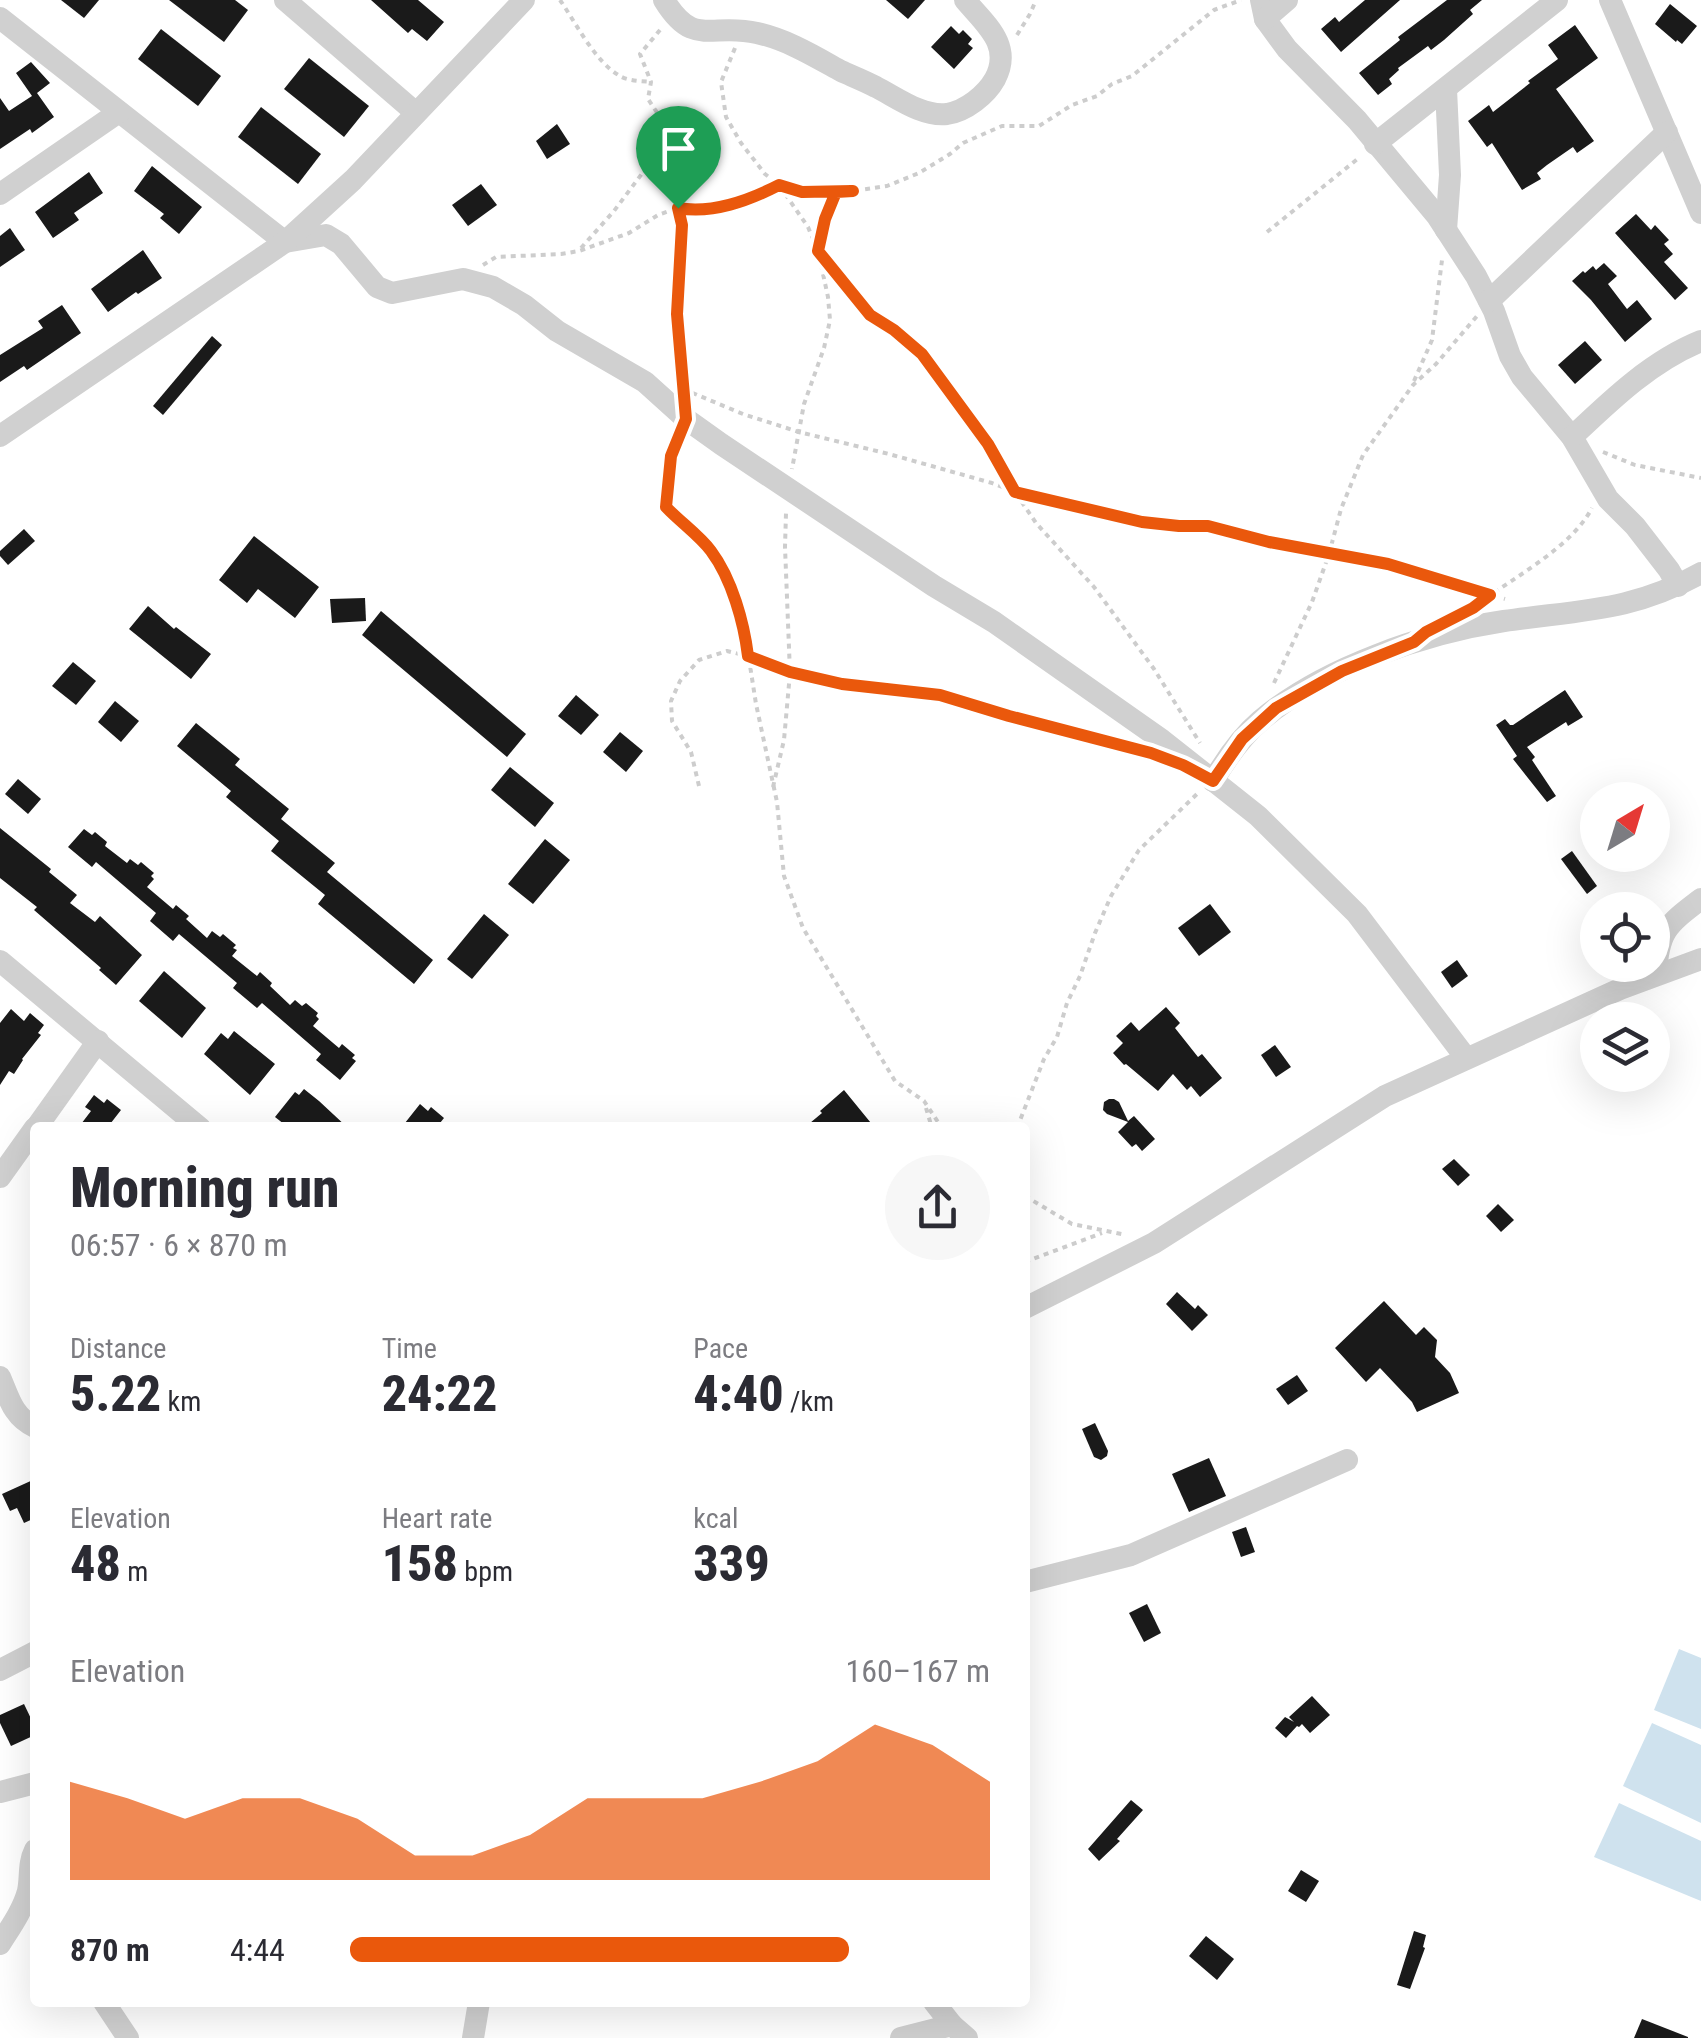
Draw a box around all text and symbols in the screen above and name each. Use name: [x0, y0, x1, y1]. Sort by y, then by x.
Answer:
pin: [636, 106, 721, 209]
icon: arrive: [651, 121, 706, 176]
north arrow: [1580, 782, 1670, 872]
map controls: [1580, 782, 1670, 1092]
button: locate: [1580, 892, 1670, 982]
button: layers: [1580, 1002, 1670, 1092]
button: share: [885, 1155, 990, 1260]
text: Morning run: [70, 1156, 339, 1220]
text: 06:57 · 6 × 870 m: [70, 1226, 288, 1264]
text: Distance: [70, 1332, 167, 1365]
text: Time: [382, 1332, 437, 1365]
text: Pace: [693, 1332, 748, 1365]
text: 5.22: [70, 1365, 161, 1423]
text: 24:22: [382, 1365, 497, 1423]
text: 4:40: [693, 1365, 784, 1423]
text: km: [161, 1385, 201, 1418]
text: /km: [784, 1385, 834, 1418]
text: Elevation: [70, 1502, 171, 1535]
text: Heart rate: [382, 1502, 492, 1535]
text: kcal: [693, 1502, 738, 1535]
text: 48: [70, 1535, 121, 1593]
text: 158: [382, 1535, 458, 1593]
text: 339: [693, 1535, 770, 1593]
text: m: [121, 1555, 148, 1588]
text: bpm: [458, 1555, 513, 1588]
text: Elevation: [70, 1652, 185, 1690]
text: 160–167 m: [845, 1652, 990, 1690]
text: 870 m: [70, 1931, 150, 1969]
text: 4:44: [230, 1931, 285, 1969]

